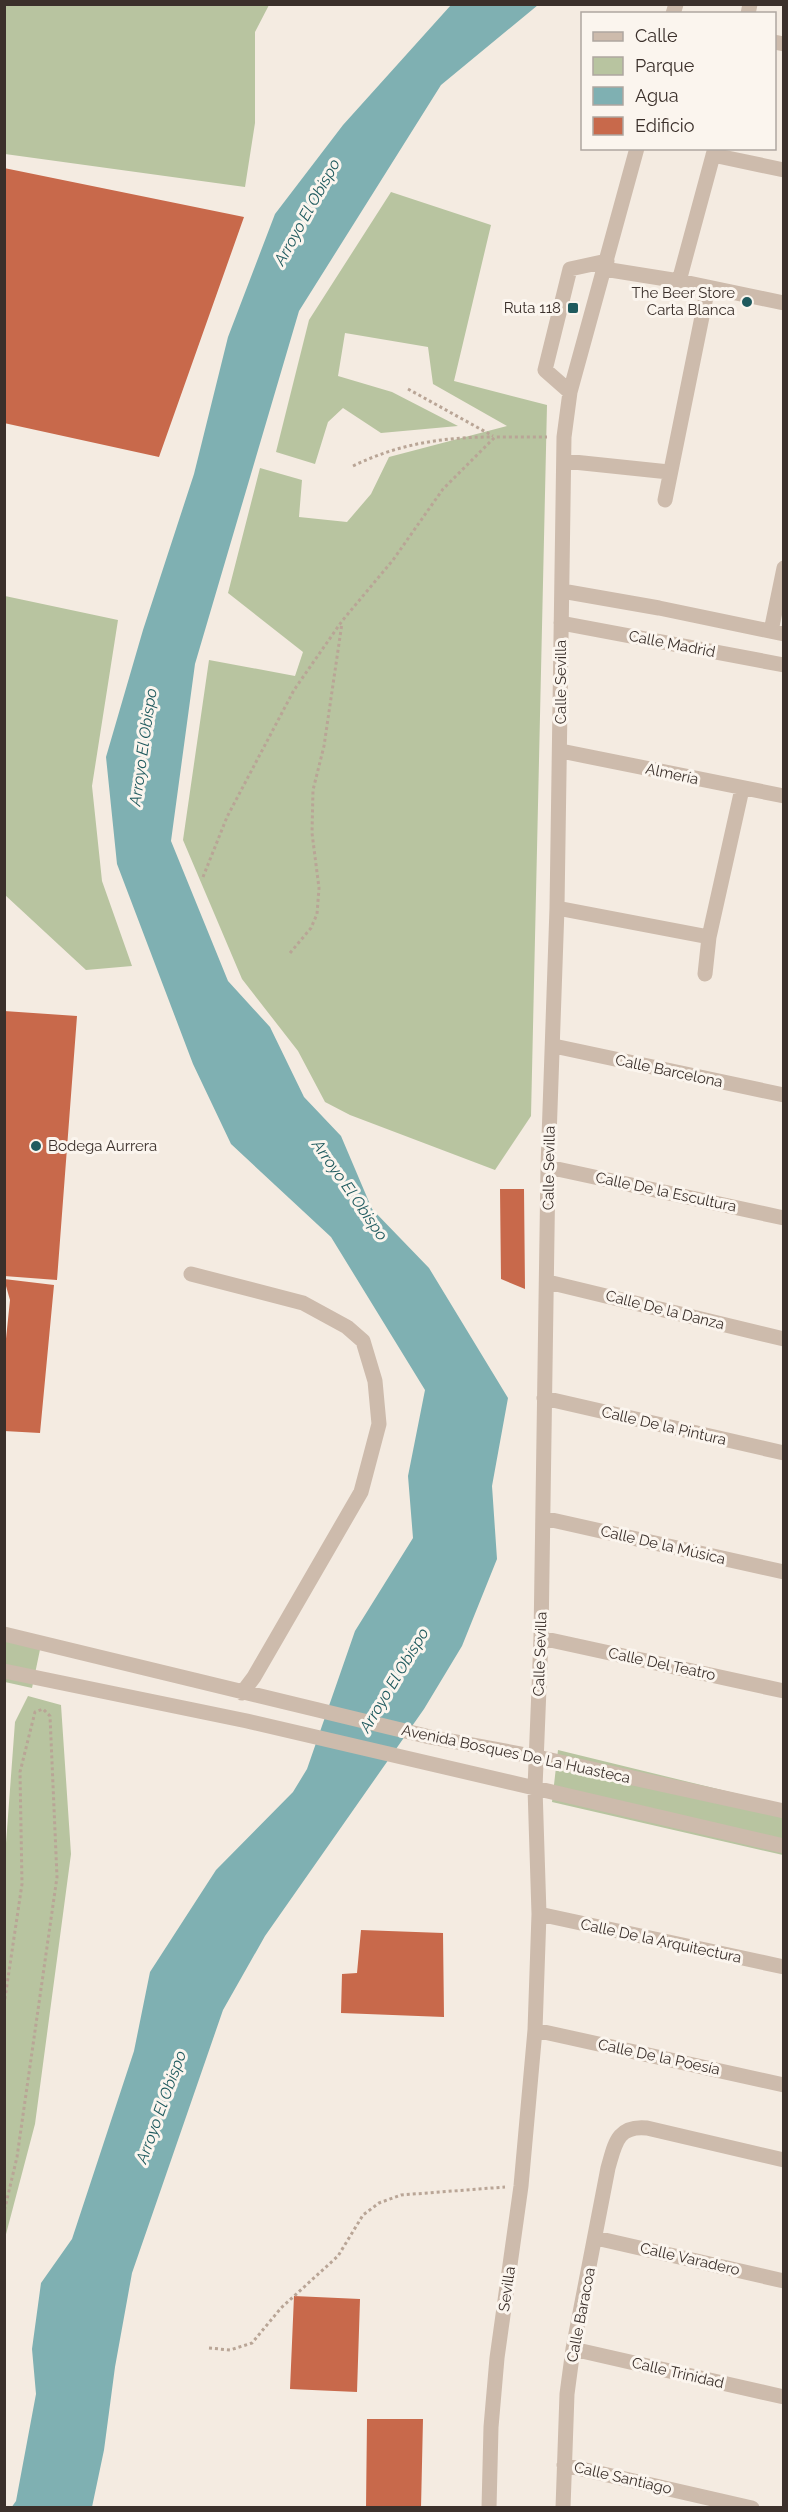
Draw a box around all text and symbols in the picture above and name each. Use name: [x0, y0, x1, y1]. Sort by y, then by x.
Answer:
legend: [581, 12, 776, 150]
text: Calle: [635, 25, 678, 46]
text: Parque: [635, 55, 695, 76]
text: Agua: [635, 85, 679, 106]
text: Edificio: [635, 115, 695, 136]
water label: Arroyo El Obispo: [269, 156, 344, 269]
place label: The Beer Store Carta Blanca: [632, 284, 735, 319]
marker: The Beer Store Carta Blanca: [740, 295, 754, 309]
place label: Ruta 118: [504, 299, 561, 317]
marker: Ruta 118: [566, 301, 580, 315]
street label: Calle Madrid: [627, 627, 717, 661]
street label: Calle Sevilla: [552, 640, 570, 724]
water label: Arroyo El Obispo: [125, 687, 161, 808]
street label: Almería: [644, 760, 700, 788]
street label: Calle Barcelona: [614, 1051, 724, 1091]
street label: Calle Sevilla: [539, 1126, 559, 1210]
water label: Arroyo El Obispo: [308, 1135, 392, 1244]
place label: Bodega Aurrera: [48, 1137, 157, 1155]
marker: Bodega Aurrera: [29, 1139, 43, 1153]
street label: Calle De la Escultura: [594, 1168, 738, 1216]
street label: Calle De la Danza: [604, 1287, 726, 1333]
street label: Calle De la Pintura: [600, 1403, 728, 1449]
street label: Calle De la Música: [599, 1522, 727, 1568]
street label: Calle Sevilla: [530, 1611, 550, 1697]
water label: Arroyo El Obispo: [355, 1624, 433, 1737]
street label: Calle Del Teatro: [607, 1644, 717, 1684]
street label: Avenida Bosques De La Huasteca: [400, 1721, 632, 1787]
street label: Calle De la Arquitectura: [579, 1915, 743, 1967]
street label: Calle De la Poesía: [596, 2035, 722, 2079]
water label: Arroyo El Obispo: [131, 2048, 190, 2167]
street label: Calle Varadero: [638, 2239, 742, 2279]
street label: Sevilla: [495, 2265, 519, 2313]
street label: Calle Baracoa: [563, 2266, 599, 2364]
street label: Calle Trinidad: [630, 2354, 726, 2392]
street label: Calle Santiago: [572, 2458, 674, 2498]

